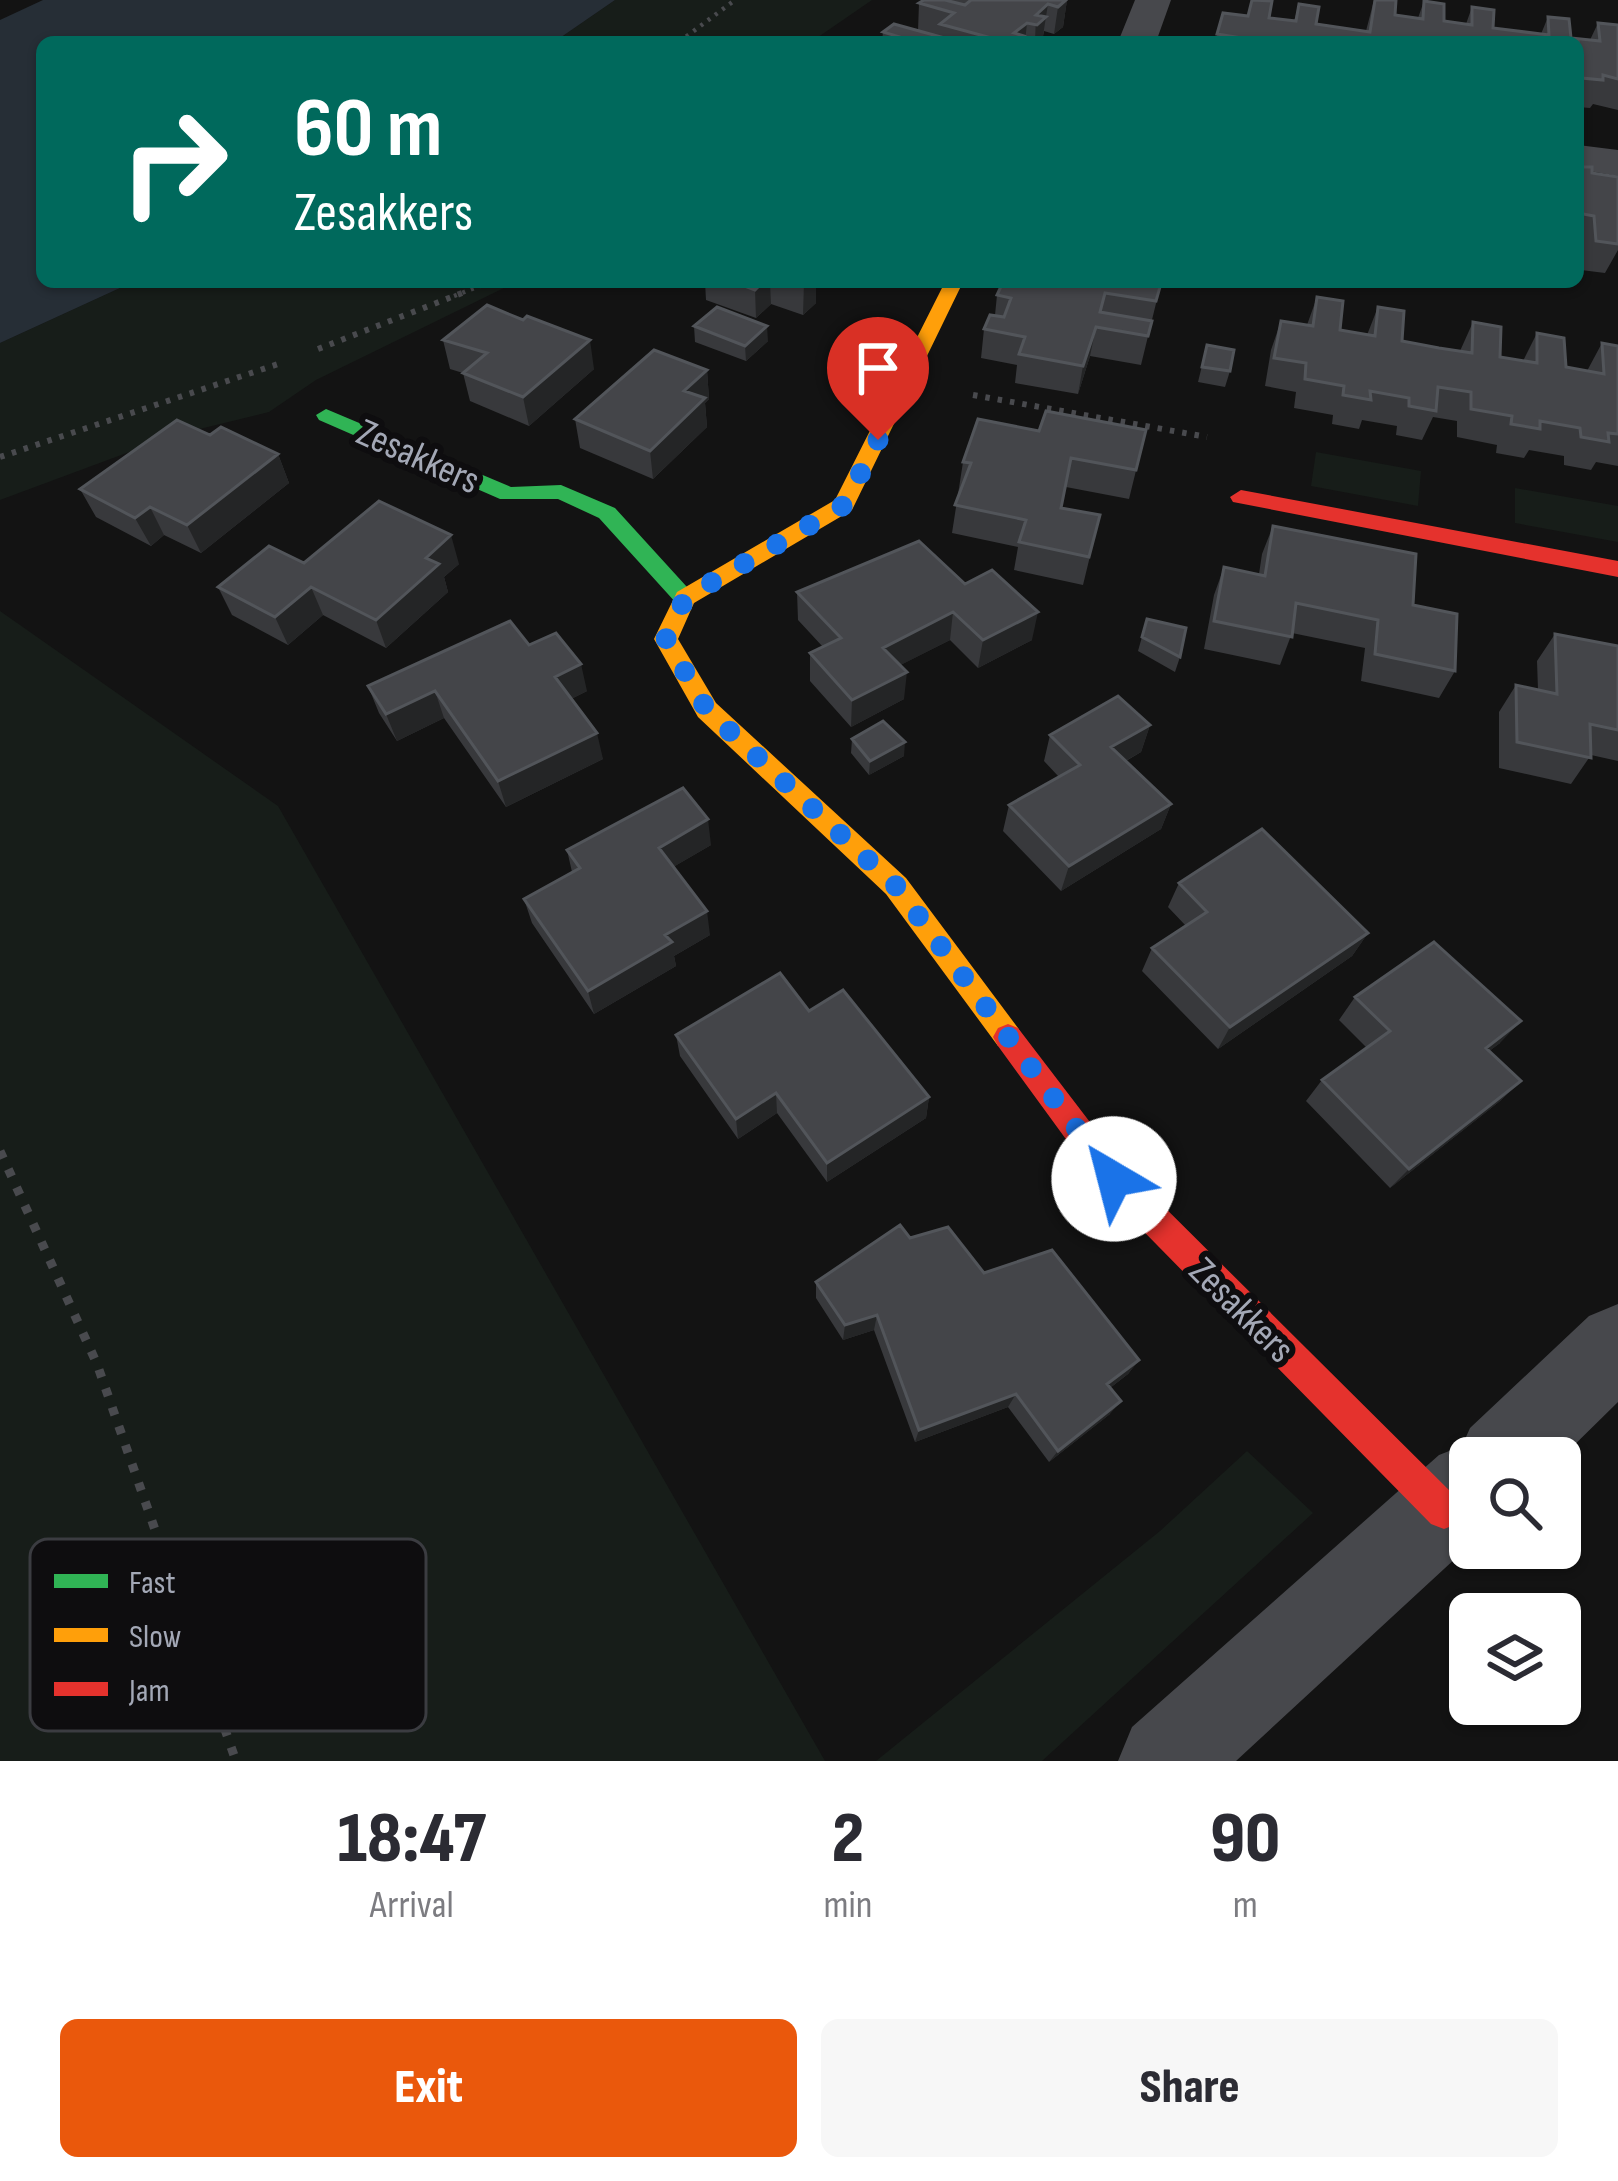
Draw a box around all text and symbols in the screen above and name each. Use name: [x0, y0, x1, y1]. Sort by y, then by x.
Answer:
text: 60 m: [294, 79, 442, 180]
icon: right: [96, 84, 252, 240]
text: Zesakkers: [294, 181, 473, 246]
pin: [827, 317, 929, 440]
icon: arrive: [845, 335, 911, 401]
street label: Zesakkers: [349, 410, 487, 505]
position arrow: [1051, 1116, 1177, 1242]
street label: Zesakkers: [1179, 1248, 1304, 1373]
map controls: [1449, 1437, 1581, 1725]
button: search: [1449, 1437, 1581, 1569]
legend: [30, 1539, 426, 1731]
text: Fast: [129, 1563, 176, 1603]
button: layers: [1449, 1593, 1581, 1725]
text: Slow: [129, 1617, 181, 1657]
text: Jam: [128, 1671, 170, 1711]
text: 18:47: [338, 1796, 486, 1883]
text: 2: [832, 1796, 864, 1883]
text: 90: [1210, 1796, 1280, 1883]
text: Arrival: [370, 1882, 454, 1929]
text: min: [823, 1882, 872, 1929]
text: m: [1233, 1882, 1258, 1929]
button: Exit: [60, 2019, 797, 2157]
button: Share: [821, 2019, 1558, 2157]

